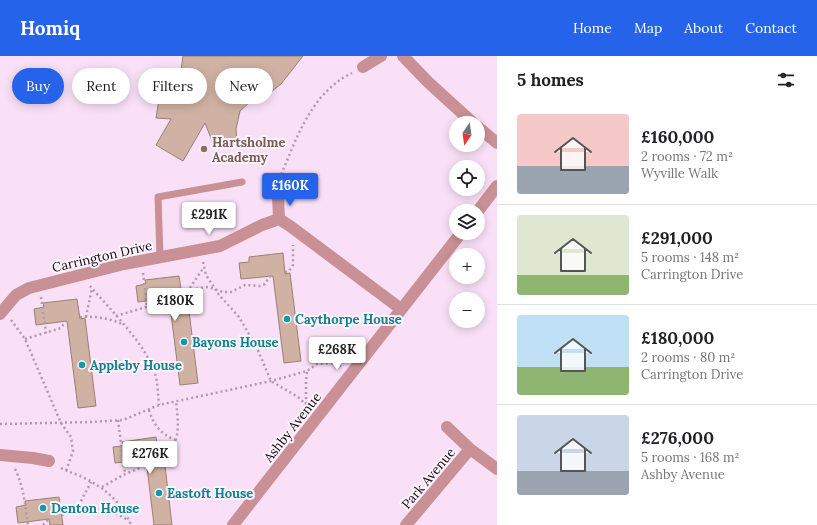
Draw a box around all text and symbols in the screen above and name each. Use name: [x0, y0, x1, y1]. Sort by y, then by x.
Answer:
text: Homiq: [20, 16, 80, 40]
text: Home: [573, 19, 612, 37]
text: Map: [634, 19, 662, 37]
text: About: [684, 19, 723, 37]
text: Contact: [745, 19, 797, 37]
chip: Buy: [12, 68, 64, 104]
chip: Rent: [72, 68, 130, 104]
chip: Filters: [138, 68, 207, 104]
chip: New: [215, 68, 273, 104]
text: 5 homes: [517, 69, 584, 91]
icon: filters: [775, 69, 797, 91]
north arrow: [449, 116, 485, 152]
map controls: [449, 116, 485, 328]
text: £160,000: [641, 126, 714, 148]
icon: home: [549, 130, 597, 178]
place label: Hartsholme Academy: [212, 134, 285, 166]
marker: Hartsholme Academy: [199, 144, 209, 154]
text: 2 rooms · 72 m²: [641, 148, 733, 165]
button: locate: [449, 160, 485, 196]
text: Wyville Walk: [641, 165, 718, 182]
pin: £160K: [262, 173, 318, 207]
text: £160K: [271, 177, 309, 194]
pin: £291K: [181, 202, 237, 236]
button: layers: [449, 204, 485, 240]
text: £291K: [191, 206, 227, 223]
text: £291,000: [641, 227, 713, 249]
icon: home: [549, 231, 597, 279]
street label: Carrington Drive: [50, 237, 154, 276]
button: +: [449, 248, 485, 284]
text: 5 rooms · 148 m²: [641, 249, 739, 266]
text: Carrington Drive: [641, 266, 743, 283]
pin: £180K: [147, 288, 203, 322]
text: £180K: [156, 292, 194, 309]
button: −: [449, 292, 485, 328]
place label: Caythorpe House: [295, 311, 402, 328]
marker: Caythorpe House: [282, 314, 292, 324]
text: £180,000: [641, 327, 714, 349]
icon: home: [549, 331, 597, 379]
place label: Bayons House: [192, 334, 279, 351]
marker: Bayons House: [179, 337, 189, 347]
pin: £268K: [309, 337, 365, 371]
text: £268K: [318, 341, 356, 358]
text: 2 rooms · 80 m²: [641, 349, 735, 366]
place label: Appleby House: [90, 357, 182, 374]
marker: Appleby House: [77, 360, 87, 370]
text: Carrington Drive: [641, 366, 743, 383]
street label: Ashby Avenue: [259, 389, 325, 466]
text: £276,000: [641, 427, 714, 449]
icon: home: [549, 431, 597, 479]
pin: £276K: [122, 441, 178, 475]
street label: Park Avenue: [398, 444, 459, 512]
text: £276K: [131, 445, 169, 462]
text: 5 rooms · 168 m²: [641, 449, 740, 466]
text: Ashby Avenue: [641, 466, 725, 483]
place label: Eastoft House: [167, 485, 253, 502]
marker: Eastoft House: [154, 488, 164, 498]
place label: Denton House: [51, 500, 139, 517]
marker: Denton House: [38, 503, 48, 513]

